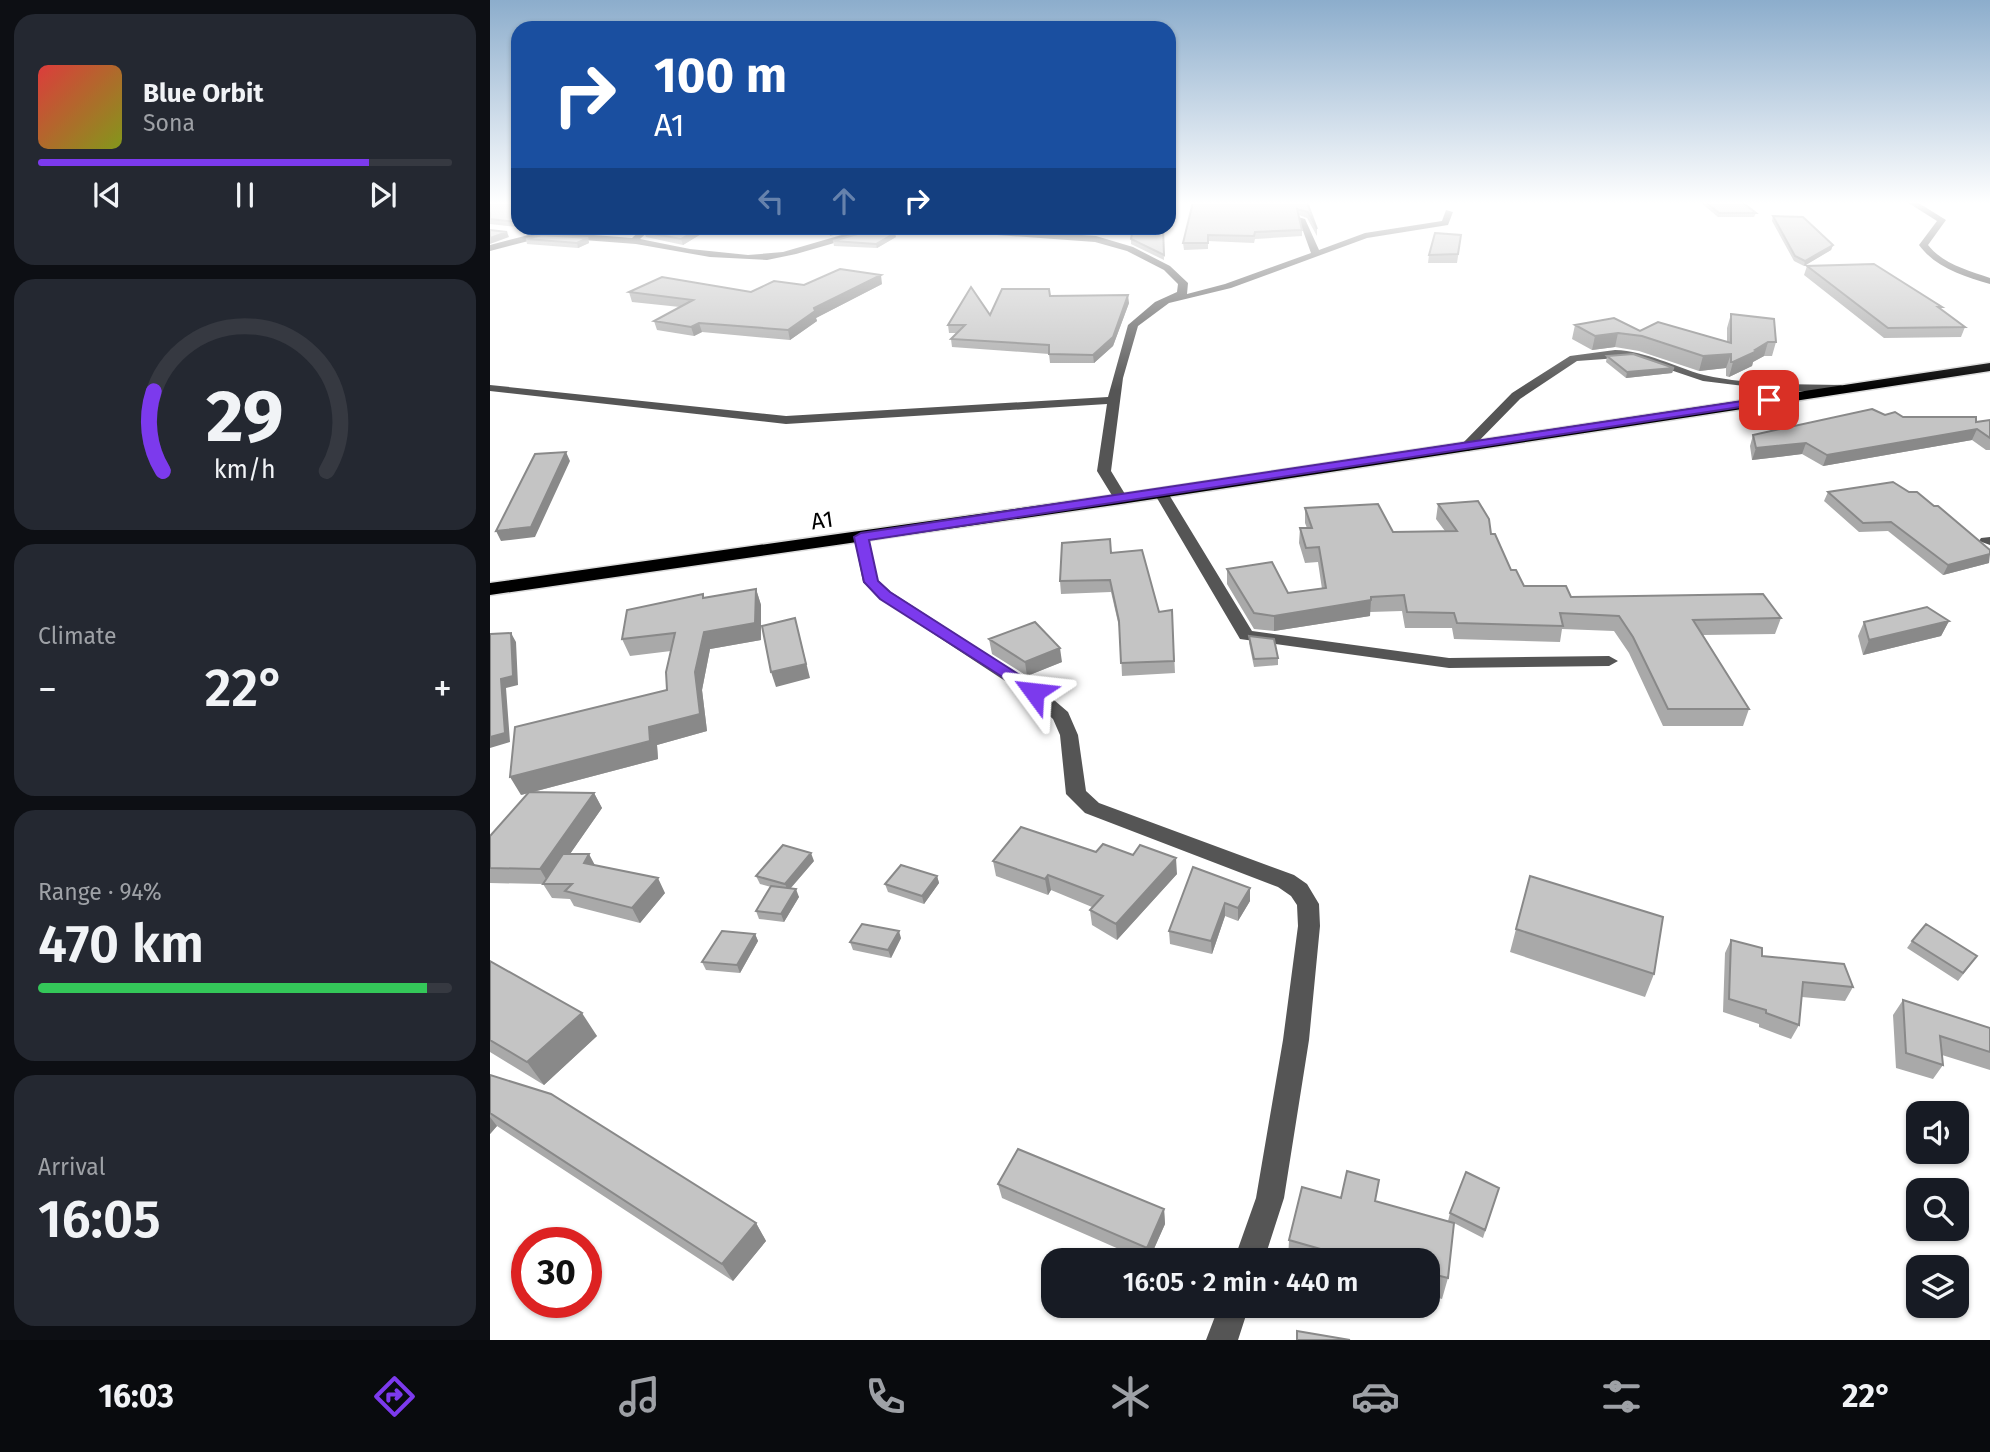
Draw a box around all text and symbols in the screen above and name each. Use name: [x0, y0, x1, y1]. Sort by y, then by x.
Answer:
text: 100 m: [654, 46, 787, 105]
icon: right: [539, 49, 630, 140]
text: Blue Orbit: [143, 78, 263, 109]
text: A1: [654, 106, 685, 144]
text: Sona: [143, 109, 195, 137]
icon: previous: [88, 176, 126, 214]
icon: pause: [226, 176, 264, 214]
icon: next: [364, 176, 402, 214]
icon: left: [752, 182, 790, 220]
icon: ahead: [825, 182, 863, 220]
icon: right: [898, 182, 936, 220]
pin: [1739, 370, 1799, 430]
text: 29: [206, 373, 284, 460]
icon: arrive: [1750, 381, 1788, 419]
text: km/h: [214, 455, 276, 485]
street label: A1: [809, 505, 835, 535]
text: Climate: [38, 622, 117, 650]
position arrow: [997, 655, 1071, 729]
text: 22°: [205, 657, 285, 720]
text: −: [38, 666, 57, 712]
text: +: [433, 666, 452, 712]
text: Range · 94%: [38, 878, 162, 906]
text: 470 km: [38, 913, 204, 976]
map controls: [1906, 1101, 1969, 1318]
button: sound: [1906, 1101, 1969, 1164]
text: Arrival: [38, 1153, 105, 1181]
button: search: [1906, 1178, 1969, 1241]
text: 16:05: [38, 1188, 161, 1251]
speed limit sign: 30: [511, 1227, 602, 1318]
button: layers: [1906, 1255, 1969, 1318]
text: 16:05 · 2 min · 440 m: [1123, 1267, 1358, 1298]
icon: directions: [370, 1372, 419, 1421]
icon: music: [615, 1372, 664, 1421]
icon: phone: [861, 1372, 910, 1421]
icon: climate: [1106, 1372, 1155, 1421]
icon: car: [1351, 1372, 1400, 1421]
icon: filters: [1597, 1372, 1646, 1421]
text: 16:03: [98, 1377, 174, 1415]
text: 22°: [1842, 1377, 1892, 1415]

